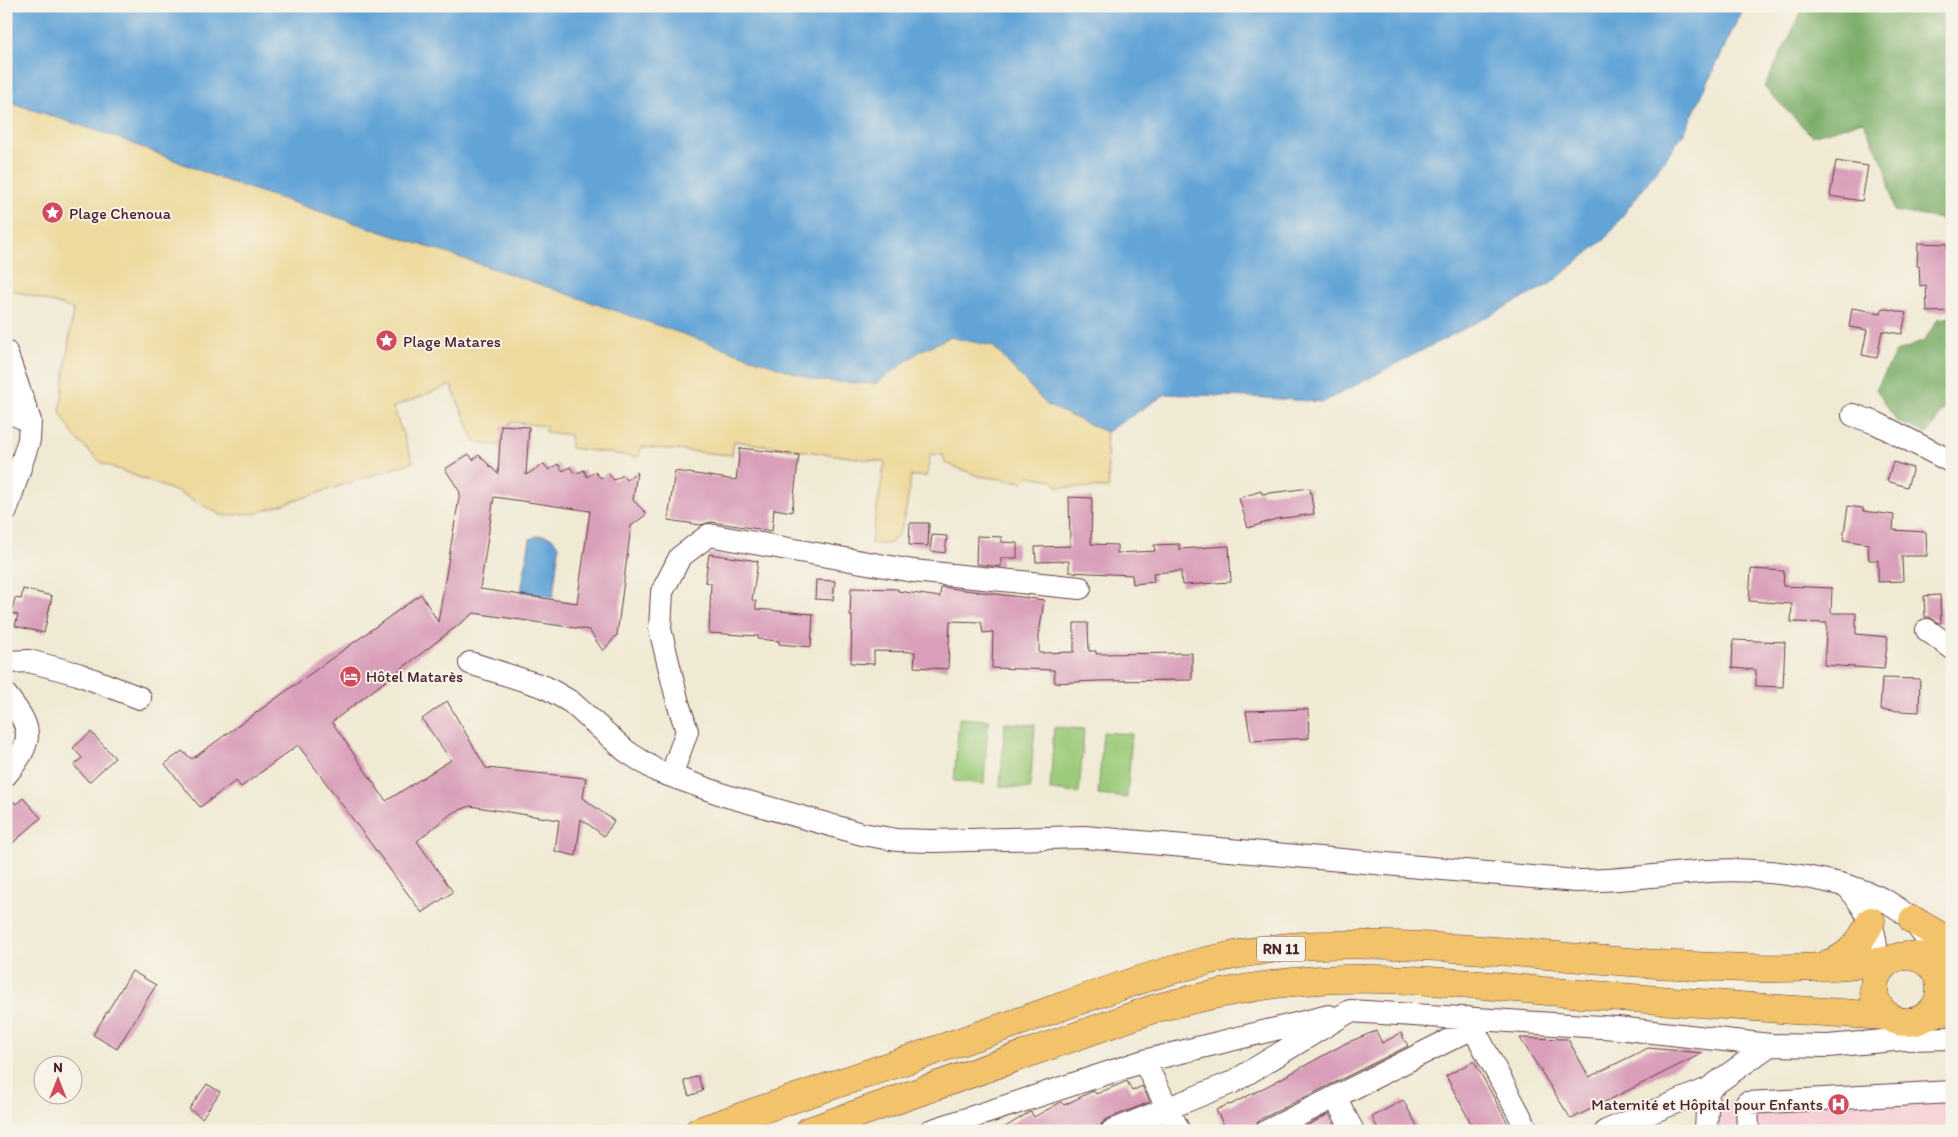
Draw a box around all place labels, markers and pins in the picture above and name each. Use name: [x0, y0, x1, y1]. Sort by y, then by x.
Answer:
place icon: Plage Chenoua: [41, 201, 65, 225]
place label: Plage Chenoua: [69, 204, 172, 223]
place icon: Plage Matares: [375, 329, 399, 353]
place label: Plage Matares: [403, 332, 501, 351]
hotel icon: Hôtel Matarès: [338, 664, 362, 688]
place label: Hôtel Matarès: [366, 667, 463, 686]
hospital icon: Maternité et Hôpital pour Enfants: [1827, 1092, 1851, 1116]
place label: Maternité et Hôpital pour Enfants: [1591, 1095, 1823, 1114]

